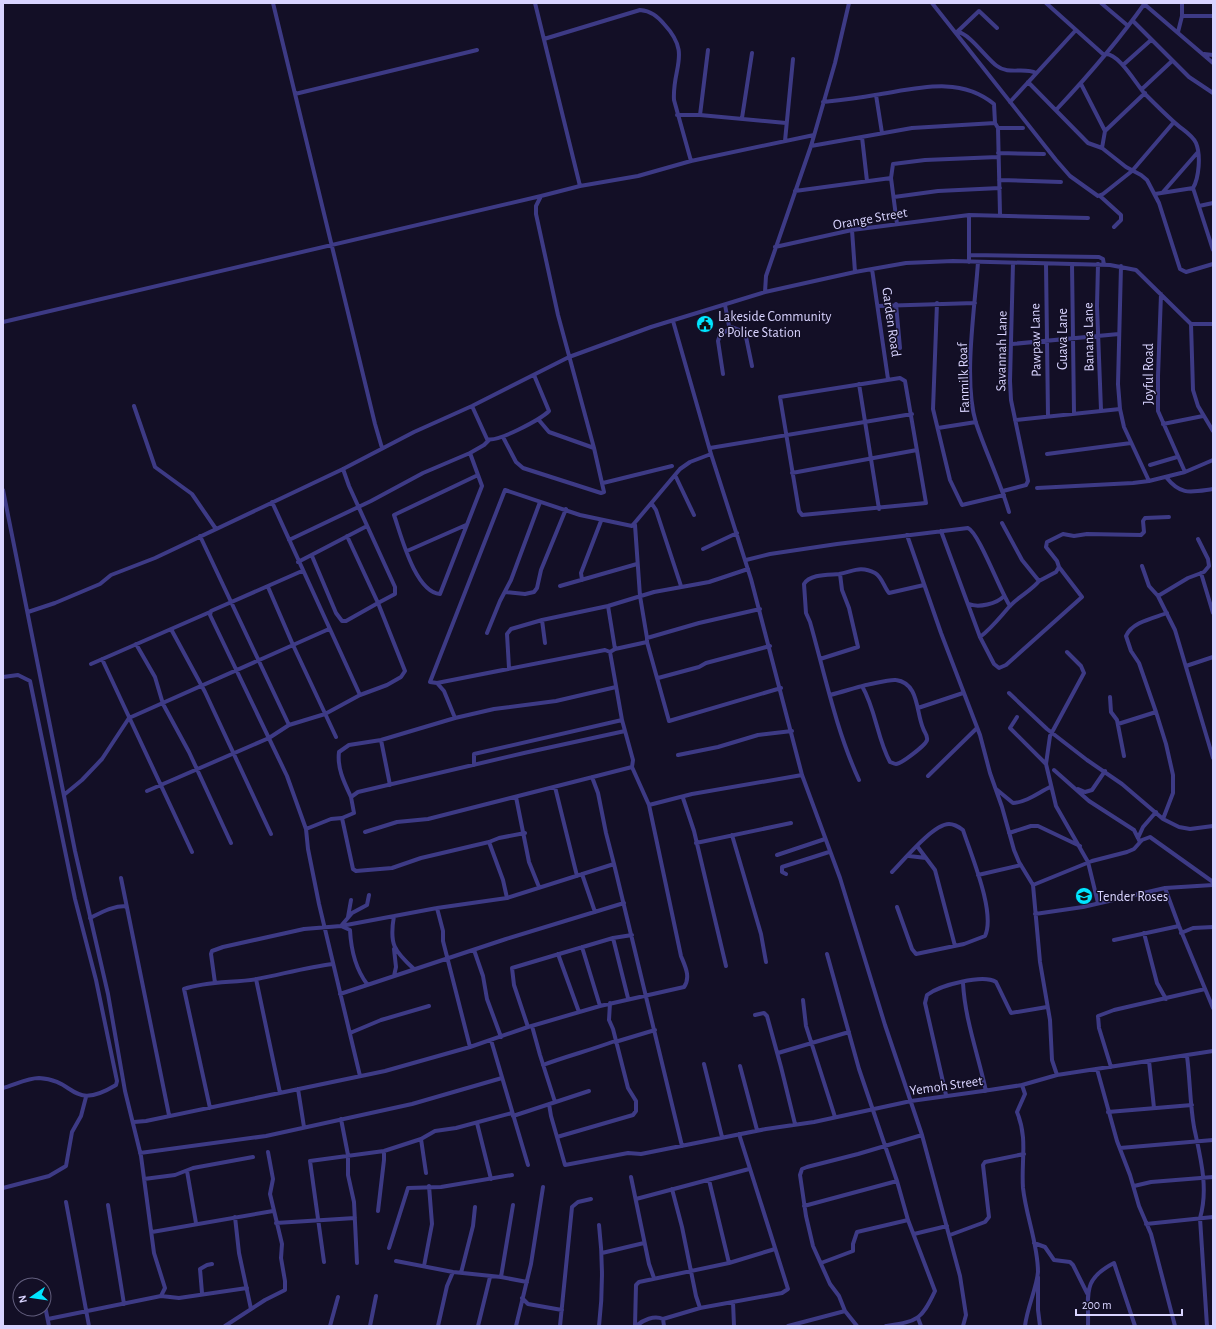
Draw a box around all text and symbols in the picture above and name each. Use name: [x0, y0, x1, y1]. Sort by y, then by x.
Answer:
street label: Orange Street: [832, 205, 909, 232]
street label: Garden Road: [879, 286, 903, 358]
street label: Banana Lane: [1081, 302, 1097, 372]
street label: Pawpaw Lane: [1028, 303, 1044, 377]
street label: Guava Lane: [1056, 308, 1070, 370]
place label: Lakeside Community 8 Police Station: [718, 310, 832, 340]
street label: Savannah Lane: [994, 310, 1010, 392]
public building icon: Lakeside Community 8 Police Station: [695, 314, 715, 334]
street label: Fanmilk Roaf: [956, 342, 972, 413]
street label: Joyful Road: [1142, 343, 1156, 405]
school or university icon: Tender Roses: [1074, 886, 1094, 906]
place label: Tender Roses: [1097, 890, 1168, 904]
street label: Yemoh Street: [909, 1074, 984, 1098]
north arrow: [12, 1277, 52, 1317]
scale bar: [1076, 1291, 1182, 1317]
text: N: [17, 1294, 29, 1304]
text: 200 m: [1082, 1299, 1112, 1311]

